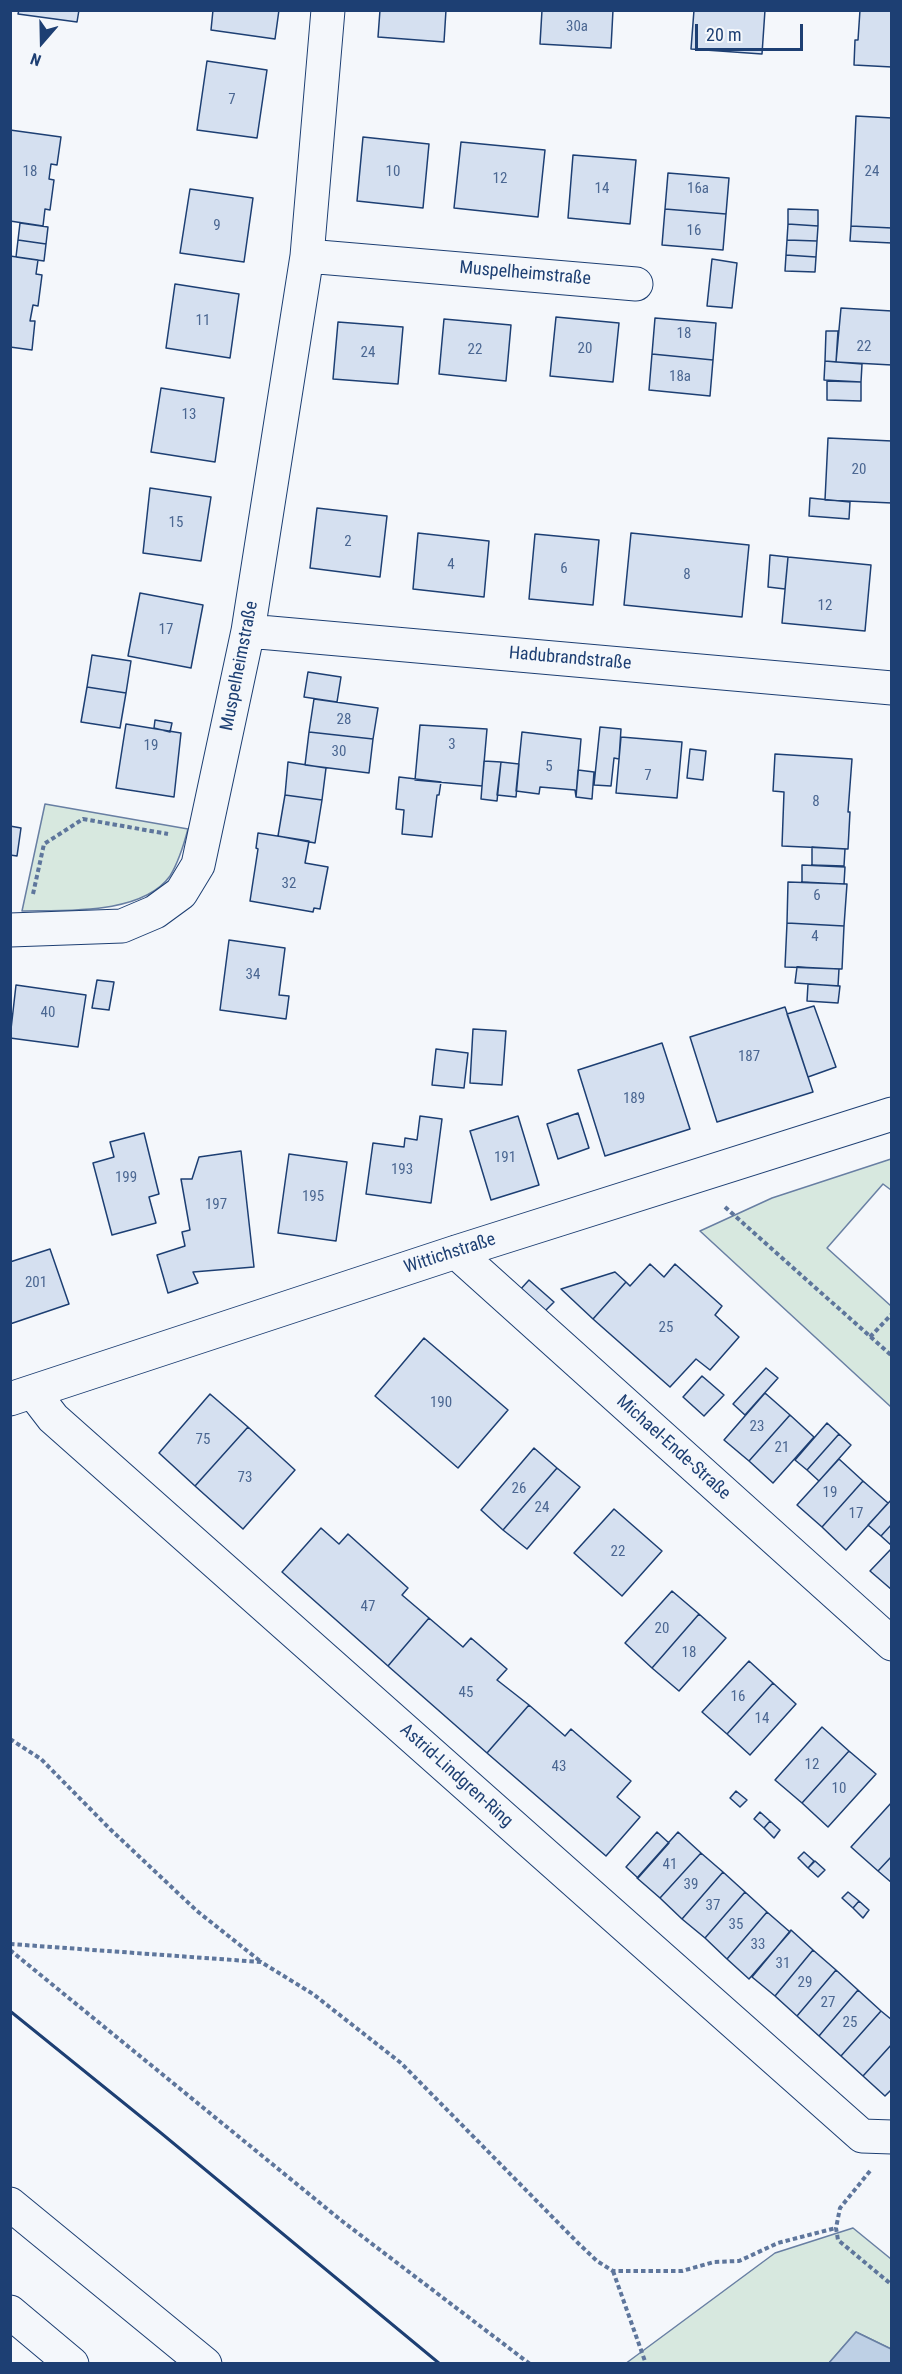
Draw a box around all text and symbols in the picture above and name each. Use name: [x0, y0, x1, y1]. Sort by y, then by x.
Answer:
north arrow: [12, 12, 72, 72]
scale bar: [698, 12, 806, 50]
house number: 30a: [566, 18, 588, 36]
text: 20 m: [706, 24, 741, 45]
text: N: [28, 49, 44, 70]
house number: 7: [228, 91, 236, 109]
house number: 18: [23, 163, 37, 181]
house number: 10: [386, 163, 400, 181]
house number: 24: [865, 163, 879, 181]
house number: 12: [493, 170, 507, 188]
house number: 14: [595, 180, 609, 198]
house number: 16a: [687, 180, 709, 198]
house number: 9: [213, 217, 221, 235]
house number: 16: [687, 222, 701, 240]
street label: Muspelheimstraße: [458, 257, 592, 291]
house number: 11: [196, 312, 210, 330]
house number: 18: [677, 325, 691, 343]
house number: 22: [857, 338, 871, 356]
house number: 20: [578, 340, 592, 358]
house number: 22: [468, 341, 482, 359]
house number: 24: [361, 344, 375, 362]
house number: 18a: [669, 368, 691, 386]
house number: 13: [182, 406, 196, 424]
house number: 20: [852, 461, 866, 479]
house number: 15: [169, 514, 183, 532]
house number: 2: [344, 533, 352, 551]
house number: 4: [447, 556, 455, 574]
house number: 6: [560, 560, 568, 578]
house number: 8: [683, 566, 691, 584]
house number: 12: [818, 597, 832, 615]
street label: Muspelheimstraße: [217, 599, 263, 733]
house number: 17: [159, 621, 173, 639]
street label: Hadubrandstraße: [508, 643, 632, 675]
house number: 28: [337, 711, 351, 729]
house number: 3: [448, 736, 456, 754]
house number: 19: [144, 737, 158, 755]
house number: 30: [332, 743, 346, 761]
house number: 5: [545, 758, 553, 776]
house number: 7: [644, 767, 652, 785]
house number: 8: [812, 793, 820, 811]
house number: 32: [282, 875, 296, 893]
house number: 6: [813, 887, 821, 905]
house number: 4: [811, 928, 819, 946]
house number: 34: [246, 966, 260, 984]
house number: 40: [41, 1004, 55, 1022]
house number: 187: [738, 1048, 760, 1066]
house number: 189: [623, 1090, 645, 1108]
house number: 191: [494, 1149, 516, 1167]
house number: 193: [391, 1161, 413, 1179]
house number: 199: [115, 1169, 137, 1187]
house number: 195: [302, 1188, 324, 1206]
house number: 197: [205, 1196, 227, 1214]
street label: Wittichstraße: [402, 1229, 498, 1279]
house number: 201: [25, 1274, 47, 1292]
house number: 25: [659, 1319, 673, 1337]
street label: Michael-Ende-Straße: [611, 1391, 735, 1505]
house number: 190: [430, 1394, 452, 1412]
house number: 23: [750, 1418, 764, 1436]
house number: 75: [196, 1431, 210, 1449]
house number: 21: [775, 1439, 789, 1457]
house number: 73: [238, 1469, 252, 1487]
house number: 26: [512, 1480, 526, 1498]
house number: 19: [823, 1484, 837, 1502]
house number: 24: [535, 1499, 549, 1517]
house number: 17: [849, 1505, 863, 1523]
house number: 22: [611, 1543, 625, 1561]
house number: 47: [361, 1598, 375, 1616]
house number: 20: [655, 1620, 669, 1638]
house number: 18: [682, 1644, 696, 1662]
house number: 45: [459, 1684, 473, 1702]
house number: 16: [731, 1688, 745, 1706]
house number: 14: [755, 1710, 769, 1728]
street label: Astrid-Lindgren-Ring: [395, 1720, 517, 1832]
house number: 12: [805, 1756, 819, 1774]
house number: 43: [552, 1758, 566, 1776]
house number: 10: [832, 1780, 846, 1798]
house number: 41: [663, 1856, 677, 1874]
house number: 39: [684, 1876, 698, 1894]
house number: 37: [706, 1897, 720, 1915]
house number: 35: [729, 1916, 743, 1934]
house number: 33: [751, 1936, 765, 1954]
house number: 31: [776, 1955, 790, 1973]
house number: 29: [798, 1974, 812, 1992]
house number: 27: [821, 1994, 835, 2012]
house number: 25: [843, 2014, 857, 2032]

